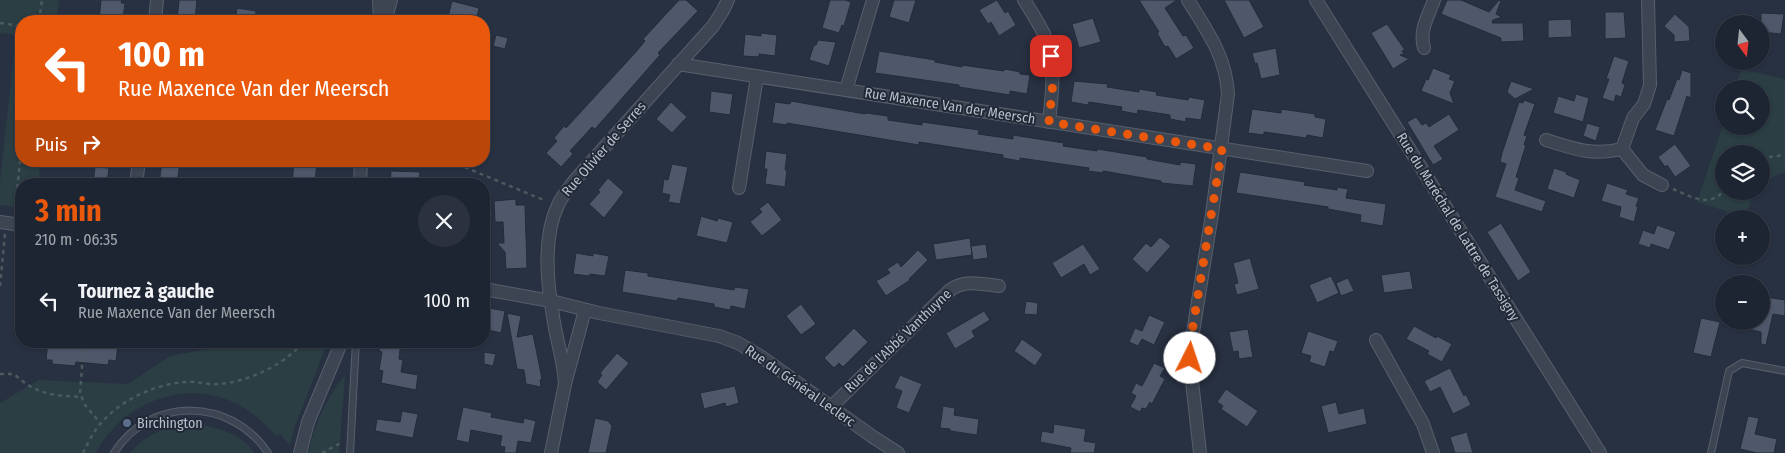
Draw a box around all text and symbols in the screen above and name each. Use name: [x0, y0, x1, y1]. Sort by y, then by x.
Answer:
north arrow: [1715, 15, 1770, 70]
map controls: [1715, 15, 1770, 330]
text: 100 m: [118, 33, 205, 75]
icon: left: [35, 35, 100, 100]
pin: [1030, 35, 1072, 77]
icon: arrive: [1037, 42, 1065, 70]
text: Rue Maxence Van der Meersch: [118, 75, 389, 102]
button: search: [1715, 80, 1770, 135]
street label: Rue Maxence Van der Meersch: [863, 84, 1037, 128]
street label: Rue Olivier de Serres: [558, 98, 650, 200]
icon: right: [77, 130, 105, 158]
street label: Rue du Maréchal de Lattre de Tassigny: [1393, 130, 1524, 325]
text: Puis: [35, 133, 67, 156]
button: layers: [1715, 145, 1770, 200]
text: 3 min: [35, 193, 102, 229]
button: close: [418, 195, 470, 247]
button: +: [1715, 210, 1770, 265]
text: 210 m · 06:35: [35, 230, 118, 249]
button: −: [1715, 275, 1770, 330]
text: Tournez à gauche: [78, 280, 214, 303]
street label: Rue de l'Abbé Vanthuyne: [841, 286, 955, 396]
icon: left: [35, 287, 63, 315]
text: 100 m: [424, 289, 470, 312]
text: Rue Maxence Van der Meersch: [78, 303, 275, 322]
position arrow: [1163, 331, 1215, 383]
street label: Rue du Général Leclerc: [742, 342, 858, 430]
place label: Birchington: [137, 415, 203, 432]
marker: Birchington: [121, 417, 133, 429]

